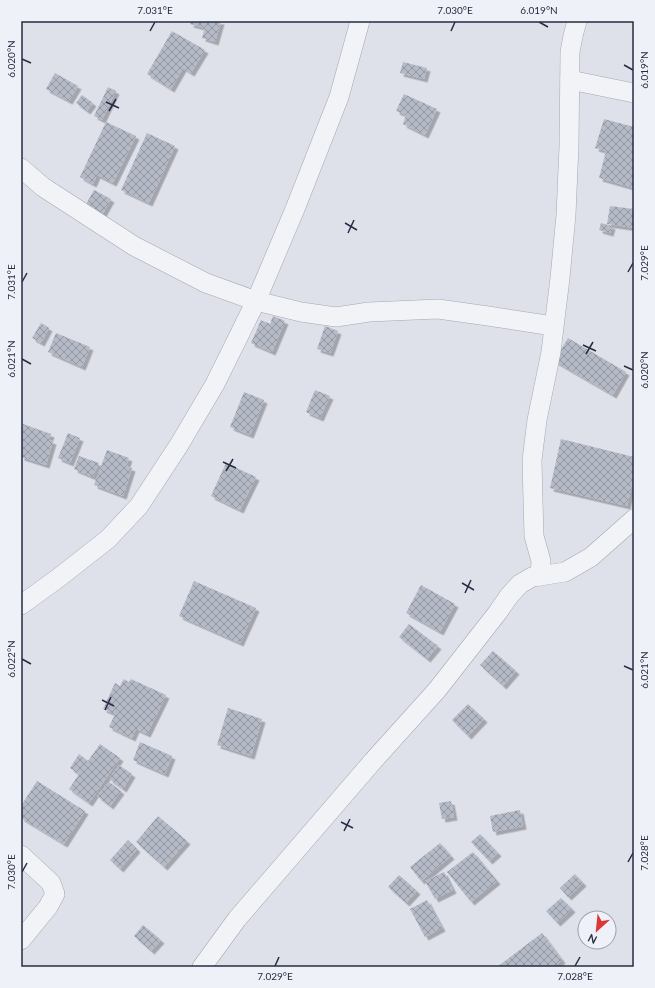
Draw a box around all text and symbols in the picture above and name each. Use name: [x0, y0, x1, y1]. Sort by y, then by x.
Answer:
text: 7.031°E: [137, 4, 173, 16]
text: 7.030°E: [437, 4, 473, 16]
text: 6.019°N: [520, 4, 558, 16]
text: 6.020°N: [5, 40, 17, 78]
text: 6.019°N: [638, 51, 650, 89]
text: 7.029°E: [638, 245, 650, 281]
text: 7.031°E: [5, 264, 17, 300]
text: 6.021°N: [5, 340, 17, 378]
text: 6.020°N: [638, 351, 650, 389]
text: 6.022°N: [5, 640, 17, 678]
text: 6.021°N: [638, 651, 650, 689]
text: 7.028°E: [638, 835, 650, 871]
text: 7.030°E: [5, 854, 17, 890]
north arrow: [577, 910, 617, 950]
text: N: [586, 932, 599, 947]
text: 7.029°E: [257, 970, 293, 982]
text: 7.028°E: [557, 970, 593, 982]

